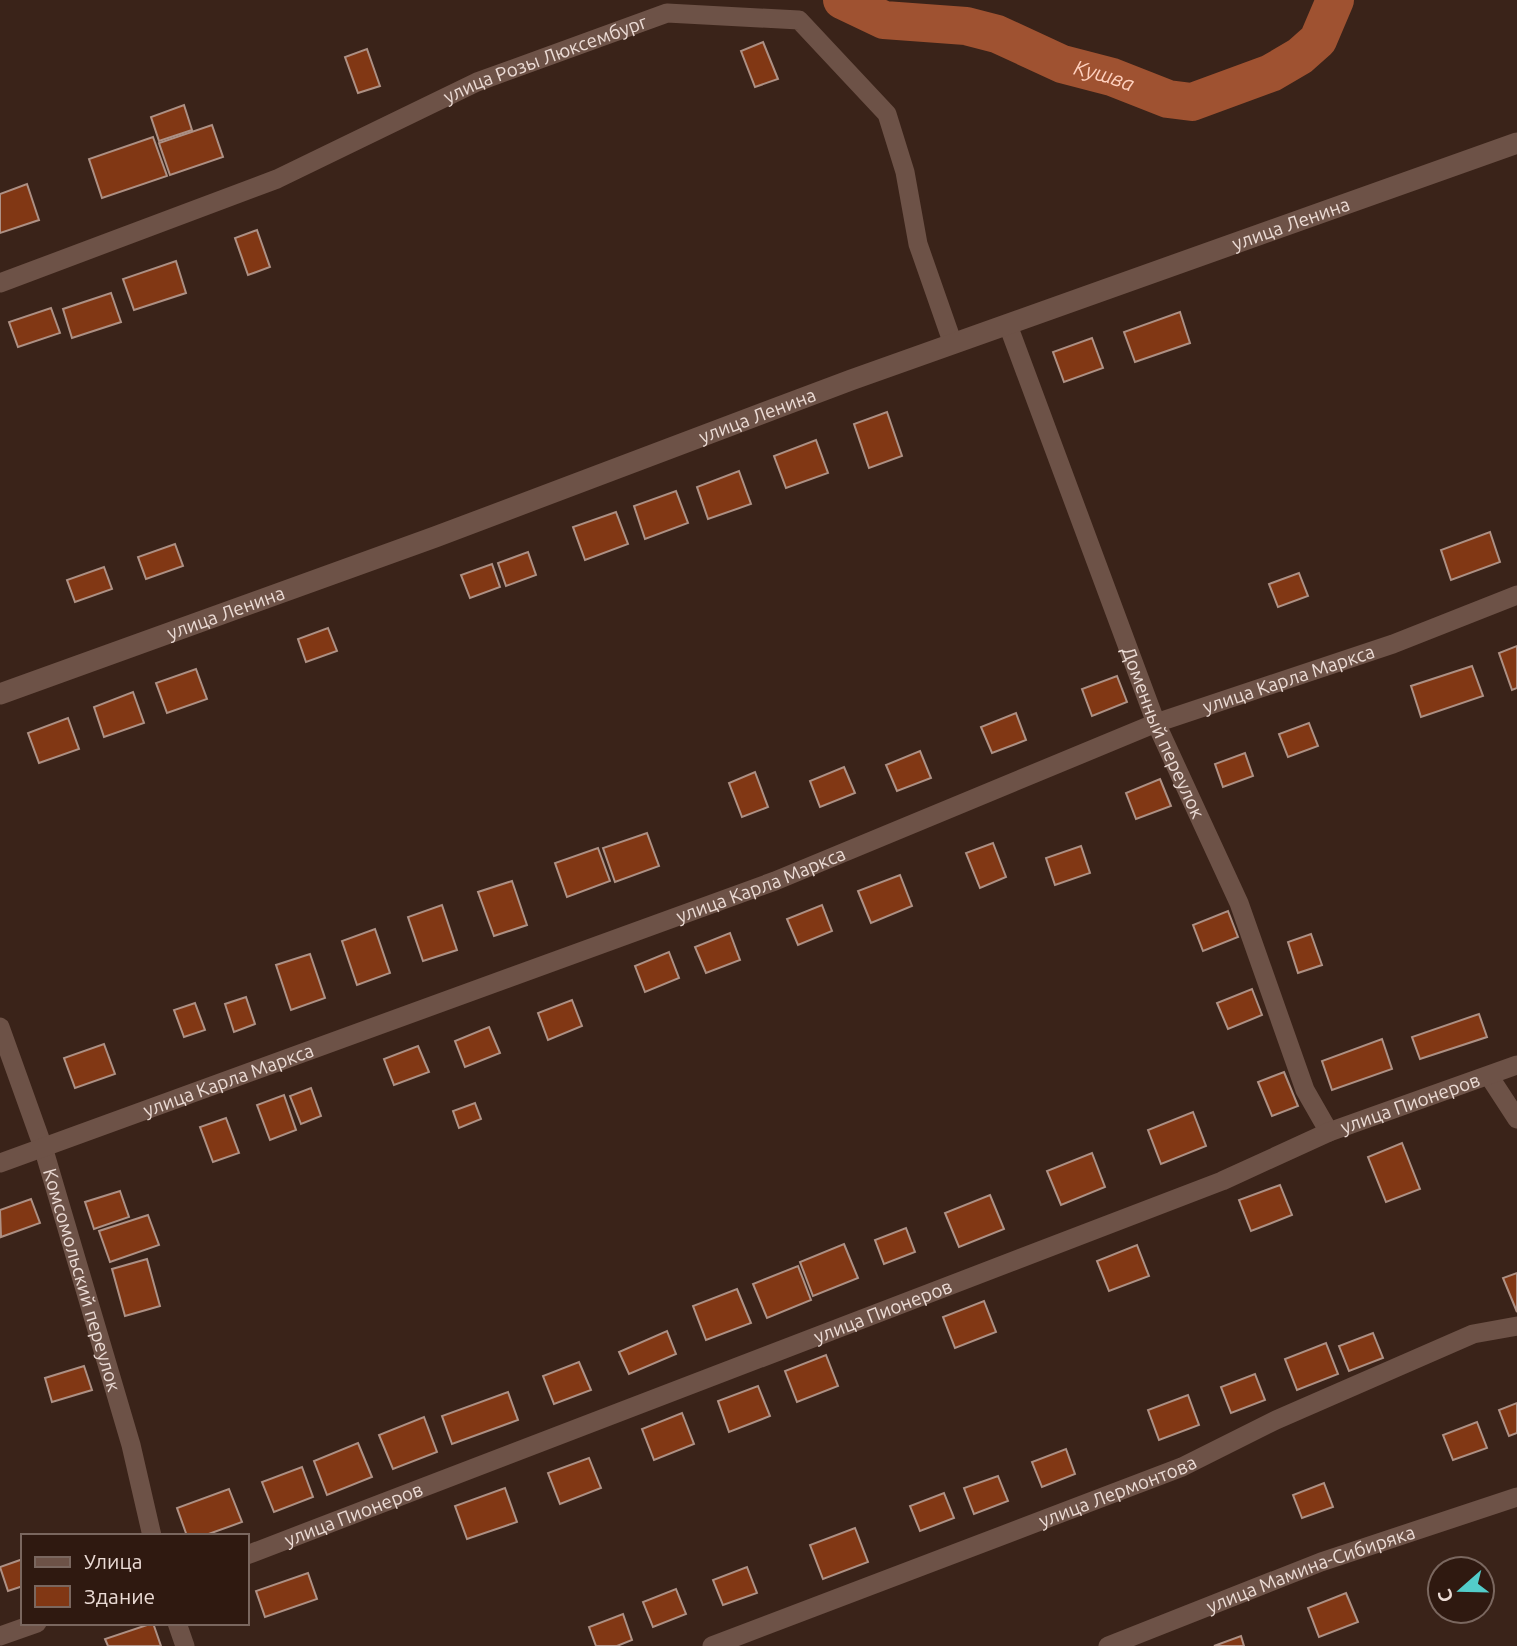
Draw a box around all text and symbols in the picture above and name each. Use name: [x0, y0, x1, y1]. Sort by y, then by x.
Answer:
street label: улица Розы Люксембург: [440, 10, 650, 108]
water label: Кушва: [1071, 55, 1138, 96]
street label: улица Ленина: [1229, 192, 1353, 255]
street label: улица Ленина: [696, 383, 819, 447]
street label: улица Ленина: [164, 581, 287, 644]
street label: улица Карла Маркса: [1200, 640, 1377, 718]
street label: Доменный переулок: [1117, 643, 1209, 822]
street label: улица Карла Маркса: [673, 842, 849, 927]
street label: улица Карла Маркса: [140, 1039, 317, 1121]
street label: улица Пионеров: [1337, 1068, 1483, 1138]
street label: Комсомольский переулок: [39, 1166, 126, 1394]
street label: улица Пионеров: [811, 1275, 955, 1348]
street label: улица Лермонтова: [1036, 1451, 1200, 1532]
street label: улица Пионеров: [281, 1478, 426, 1551]
street label: улица Мамина-Сибиряка: [1203, 1521, 1418, 1617]
legend: [21, 1534, 248, 1625]
text: Улица: [84, 1549, 142, 1573]
north arrow: [1426, 1555, 1496, 1625]
text: Здание: [84, 1584, 155, 1608]
text: С: [1433, 1586, 1457, 1605]

